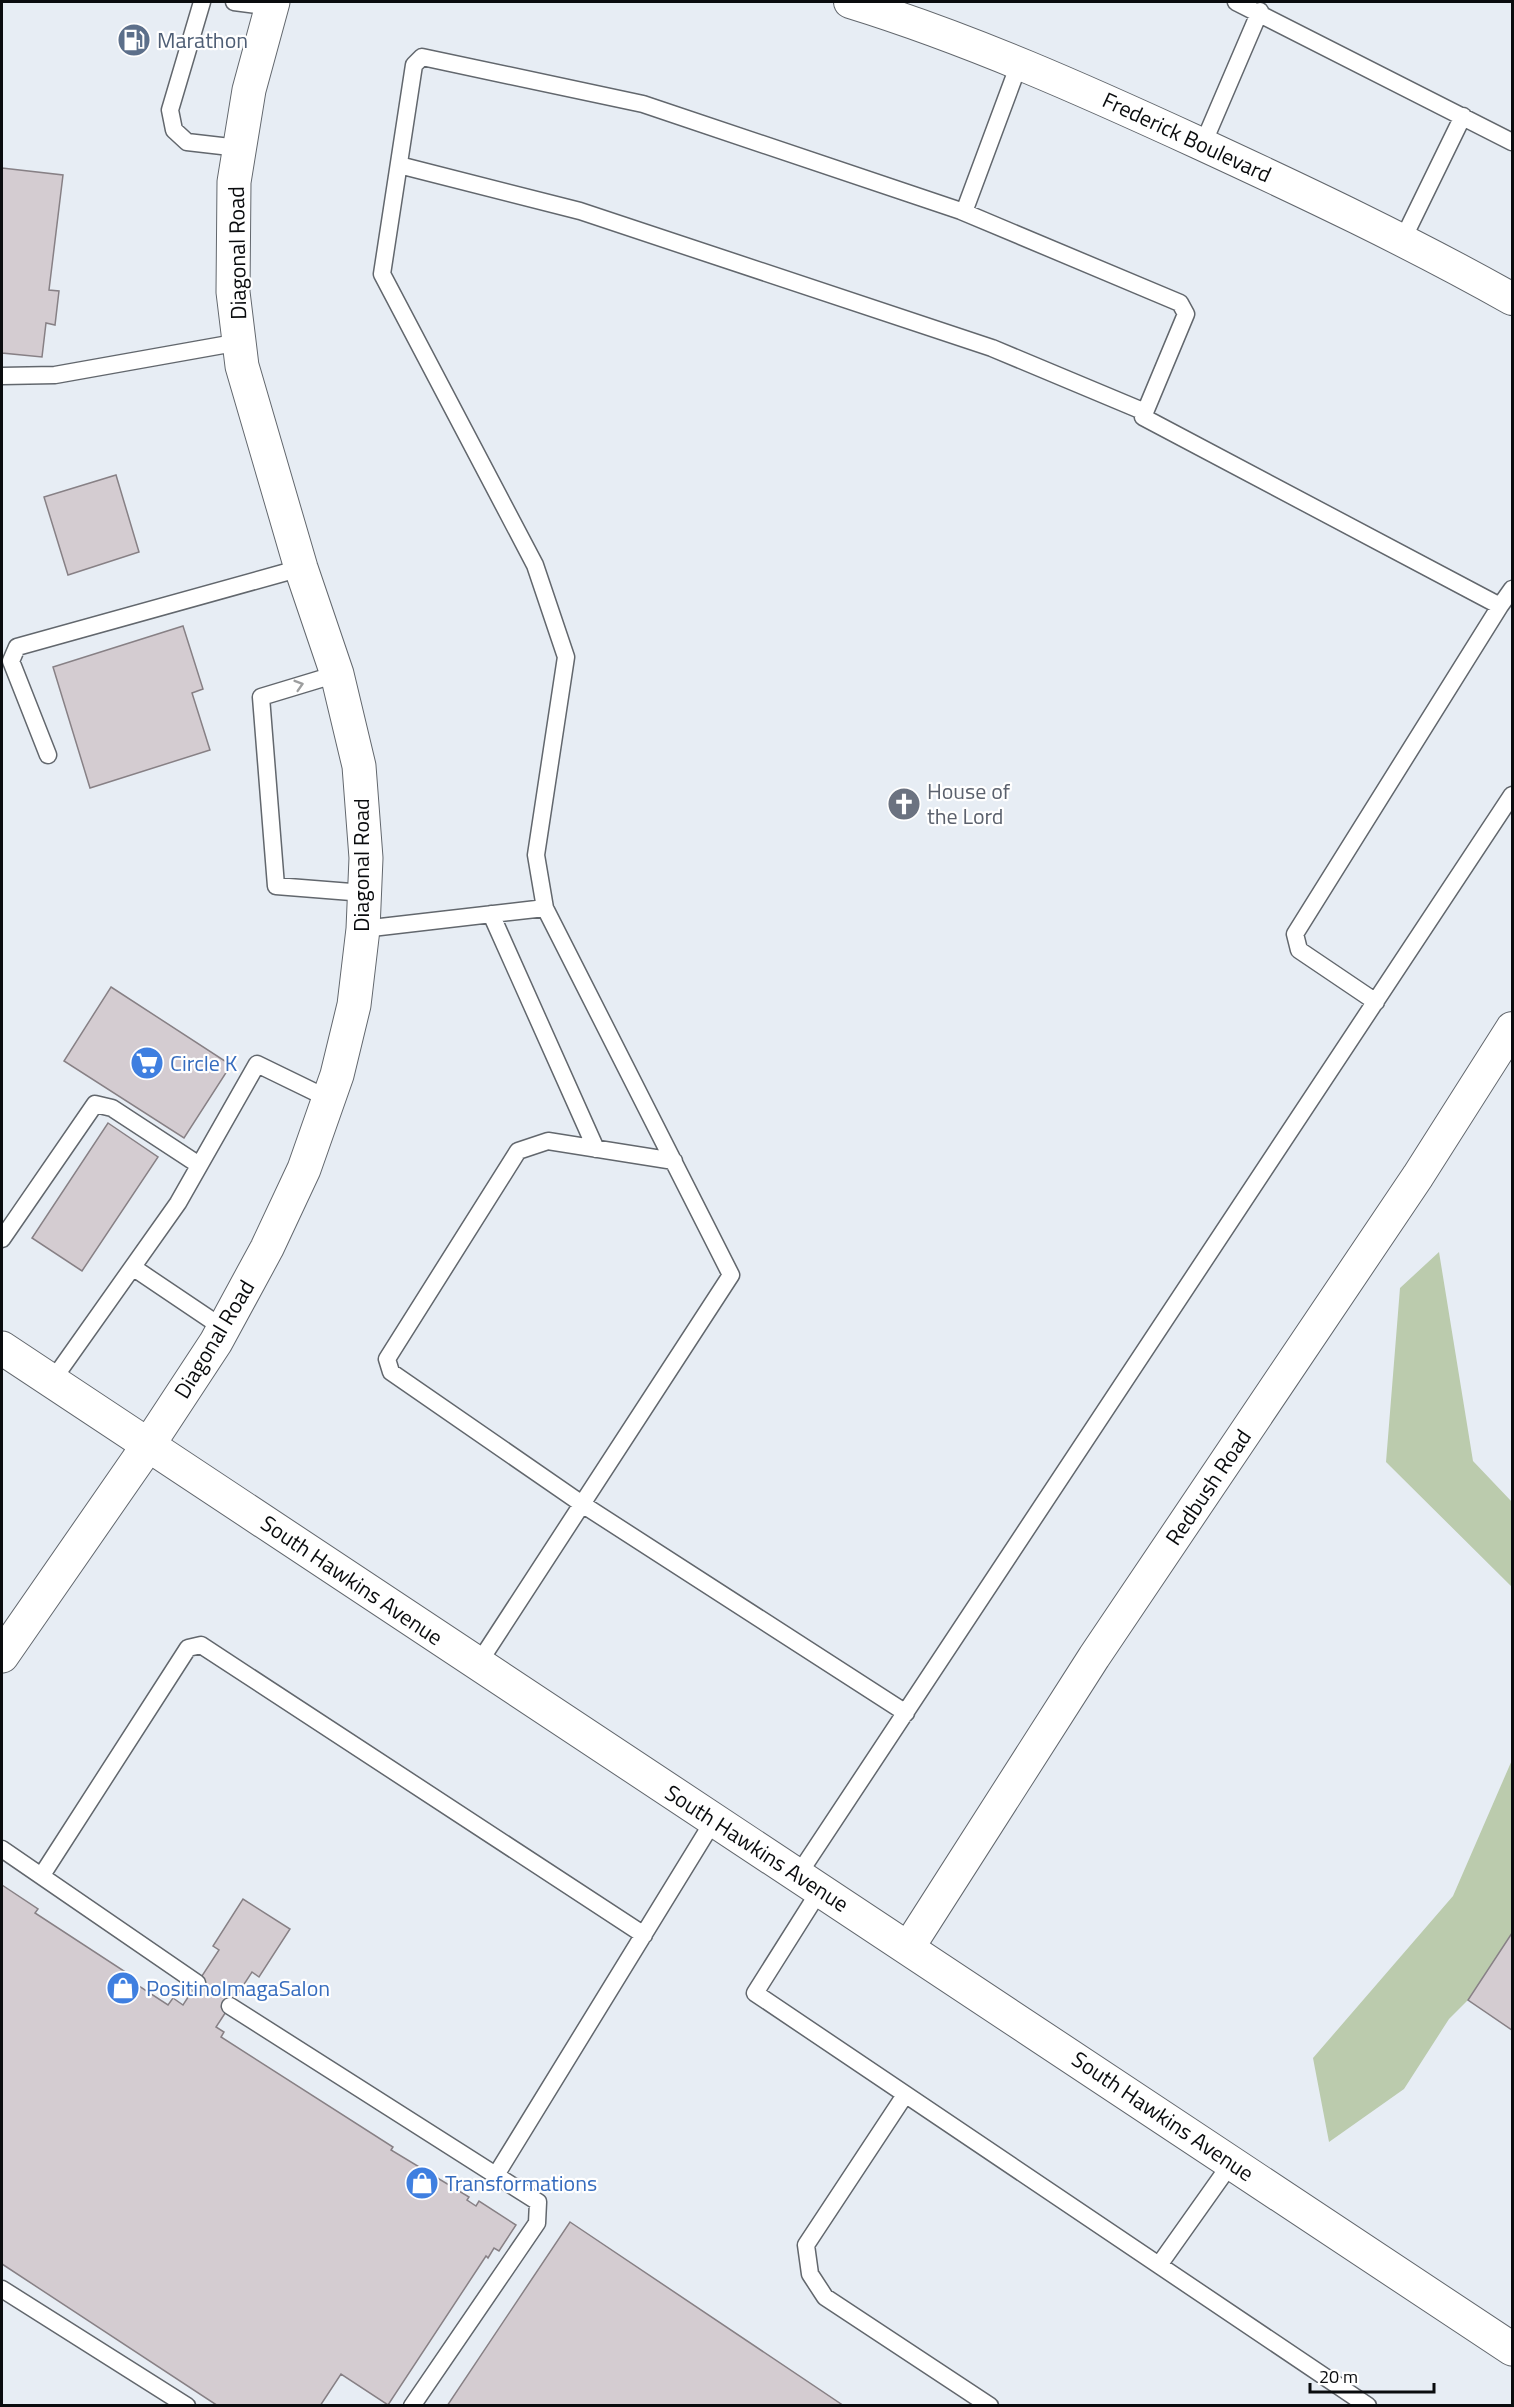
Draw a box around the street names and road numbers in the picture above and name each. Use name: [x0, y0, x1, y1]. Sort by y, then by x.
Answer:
street label: Frederick Boulevard: [1097, 83, 1277, 191]
street label: Diagonal Road: [219, 186, 255, 320]
street label: Diagonal Road: [344, 798, 378, 932]
street label: Diagonal Road: [165, 1273, 263, 1405]
street label: Redbush Road: [1156, 1422, 1260, 1552]
street label: South Hawkins Avenue: [254, 1506, 450, 1654]
street label: South Hawkins Avenue: [658, 1776, 856, 1920]
street label: South Hawkins Avenue: [1065, 2042, 1261, 2190]

